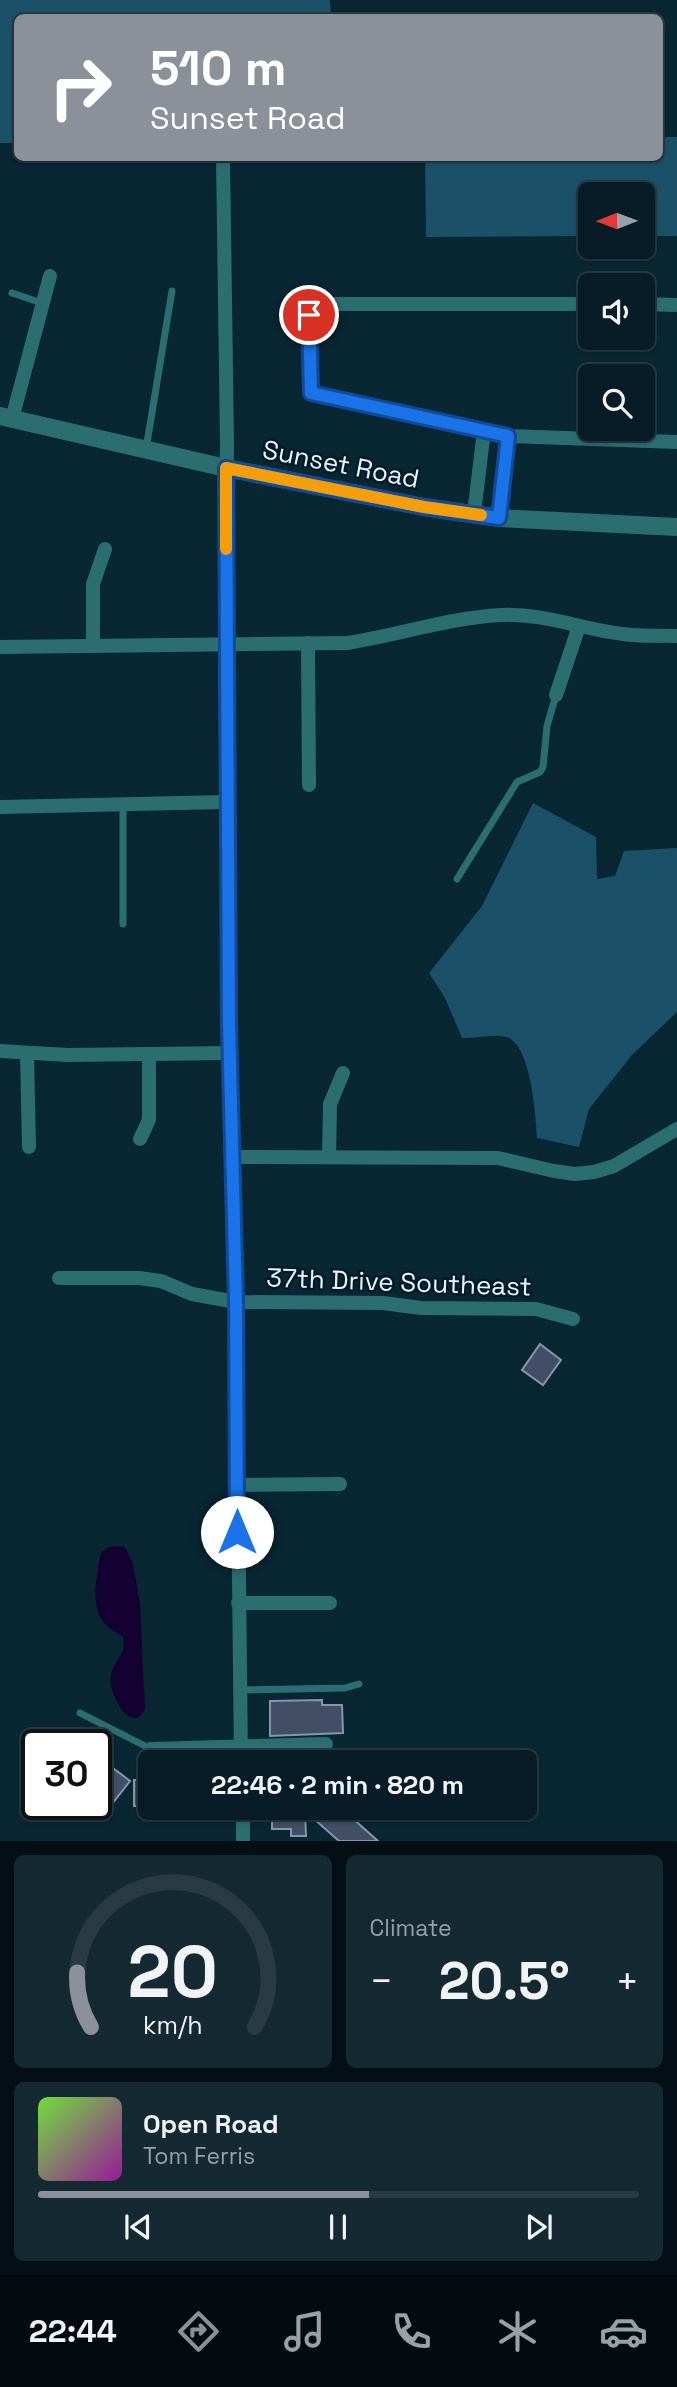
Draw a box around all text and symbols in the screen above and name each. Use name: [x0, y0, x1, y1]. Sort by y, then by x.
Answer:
text: 510 m: [150, 37, 287, 99]
icon: right: [35, 42, 126, 133]
text: Sunset Road: [150, 98, 346, 138]
north arrow: [578, 182, 654, 259]
map controls: [578, 182, 655, 441]
button: sound: [578, 273, 655, 350]
pin: [279, 285, 339, 345]
icon: arrive: [290, 296, 328, 334]
button: search: [578, 364, 655, 441]
street label: Sunset Road: [260, 432, 422, 496]
street label: 37th Drive Southeast: [266, 1260, 532, 1304]
position arrow: [200, 1495, 274, 1569]
speed limit sign: 30: [21, 1729, 112, 1820]
text: 22:46 · 2 min · 820 m: [211, 1768, 464, 1802]
text: Climate: [370, 1913, 452, 1943]
text: 20: [128, 1926, 218, 2019]
text: 20.5°: [439, 1948, 570, 2014]
text: −: [370, 1957, 393, 2005]
text: +: [615, 1957, 639, 2005]
text: km/h: [143, 2009, 203, 2041]
text: Open Road: [143, 2107, 279, 2141]
text: Tom Ferris: [143, 2141, 255, 2171]
icon: previous: [119, 2208, 157, 2246]
icon: pause: [319, 2208, 357, 2246]
icon: next: [520, 2208, 558, 2246]
icon: directions: [174, 2307, 223, 2356]
icon: music: [280, 2307, 329, 2356]
icon: phone: [387, 2307, 436, 2356]
icon: climate: [493, 2307, 542, 2356]
icon: car: [599, 2307, 648, 2356]
text: 22:44: [29, 2311, 117, 2351]

